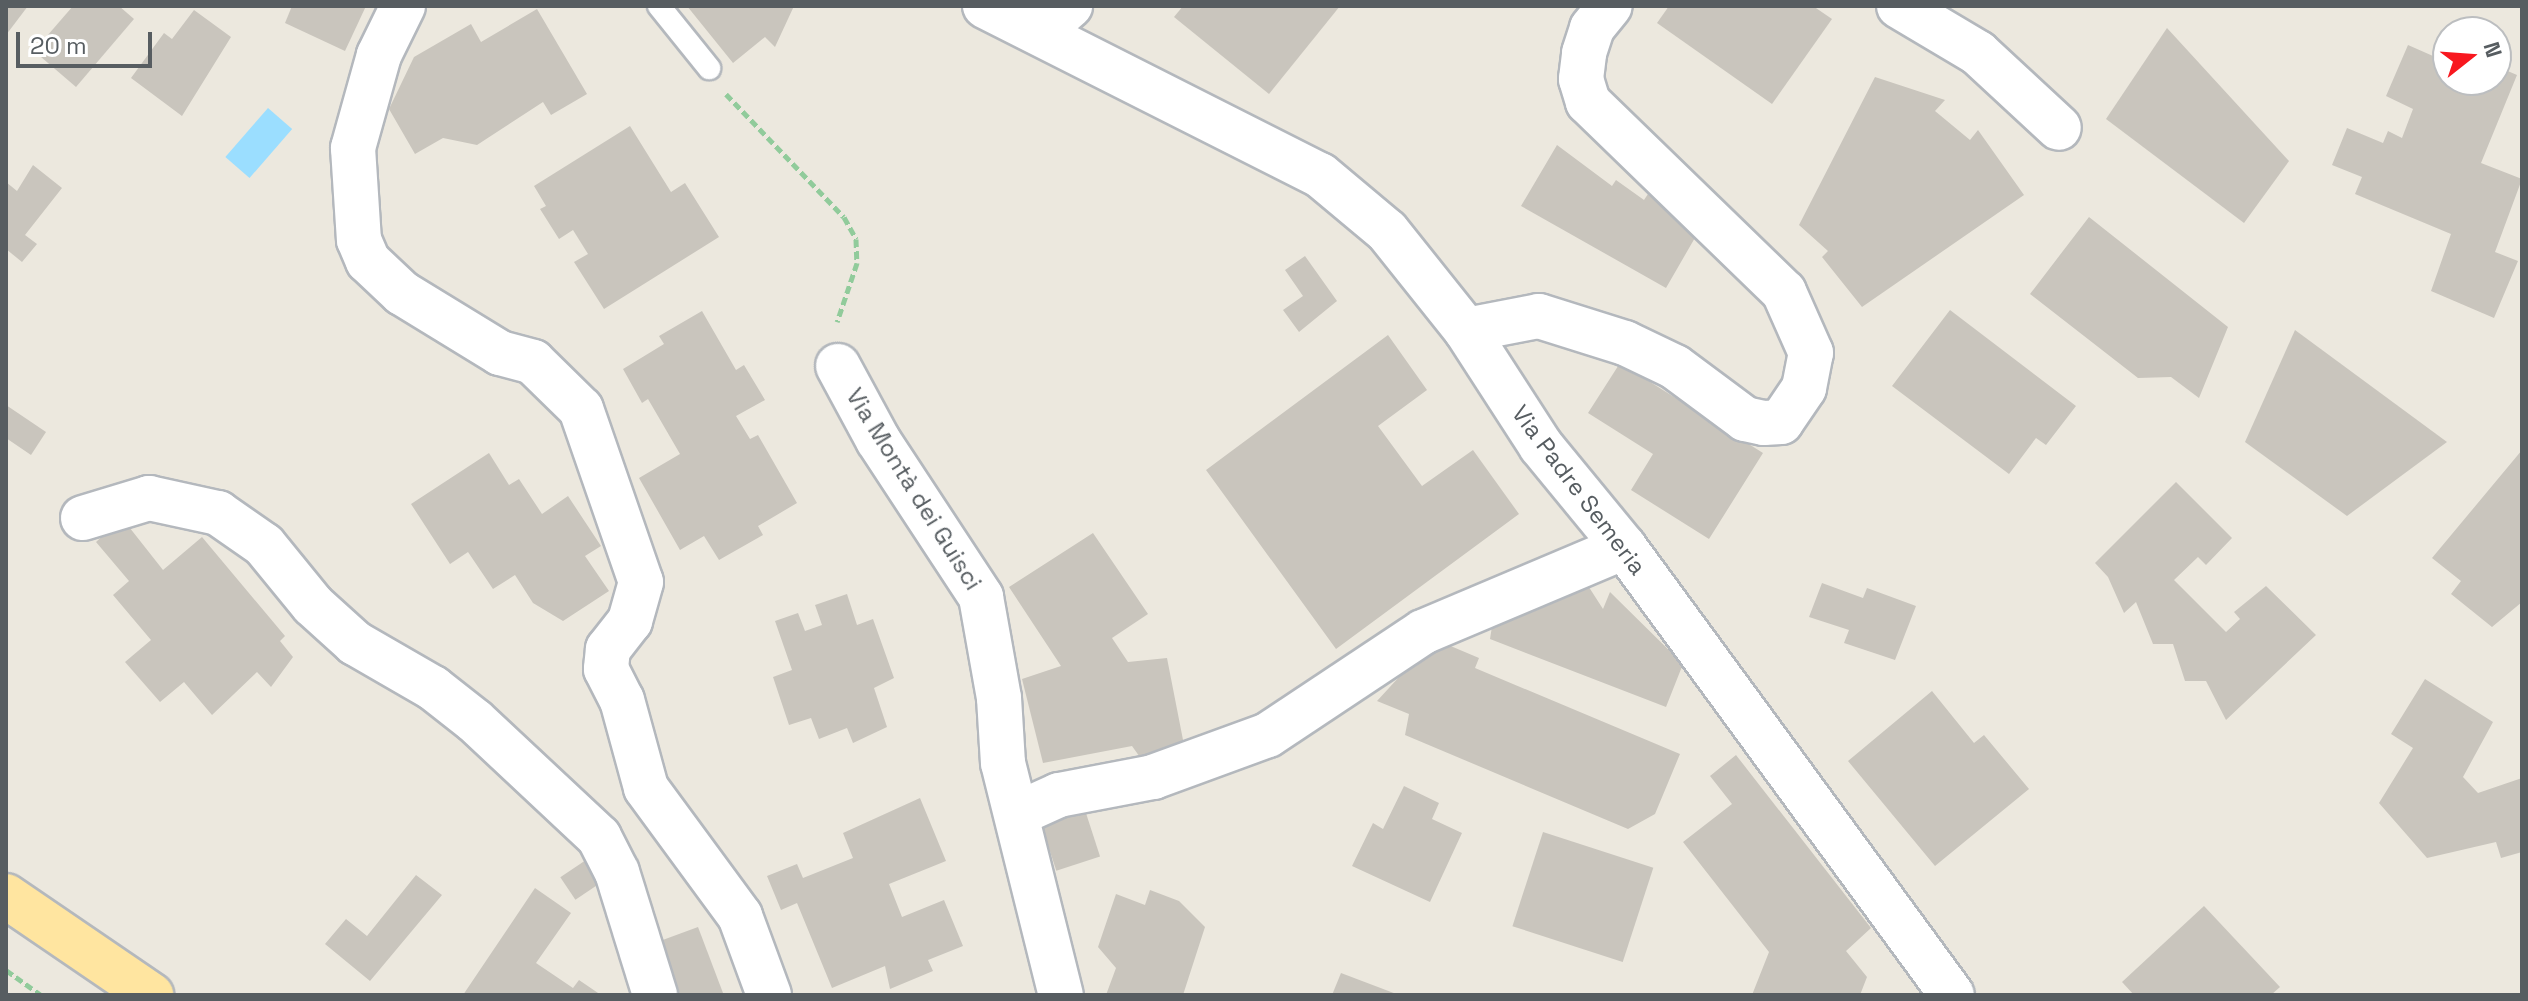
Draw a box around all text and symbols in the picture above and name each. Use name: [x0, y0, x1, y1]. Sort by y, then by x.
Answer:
scale bar: [20, 16, 156, 66]
north arrow: [2432, 16, 2512, 96]
text: 20 m: [30, 30, 87, 61]
text: N: [2477, 38, 2509, 61]
street label: Via Montà dei Guisci: [840, 383, 988, 595]
street label: Via Padre Semeria: [1506, 399, 1652, 581]

